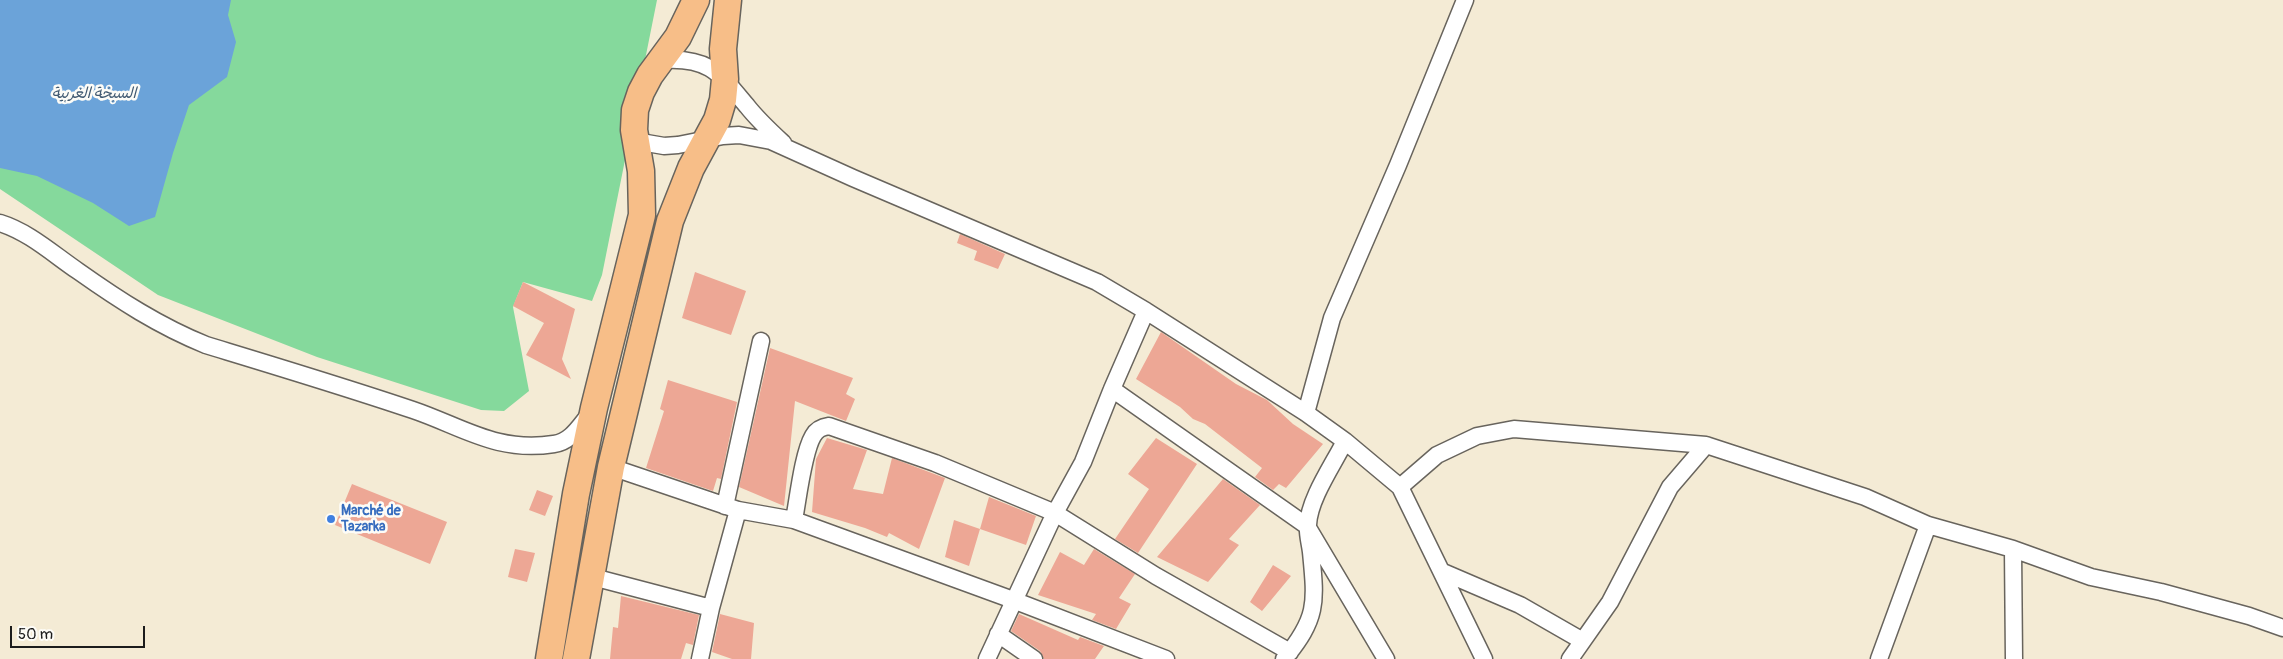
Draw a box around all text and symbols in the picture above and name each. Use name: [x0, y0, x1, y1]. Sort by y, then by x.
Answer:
water label: السبخة الغربية: [52, 85, 136, 103]
place label: Marché de Tazarka: [341, 503, 401, 536]
marker: Marché de Tazarka: [325, 513, 337, 525]
scale bar: [12, 616, 148, 648]
text: 50 m: [18, 625, 53, 644]

